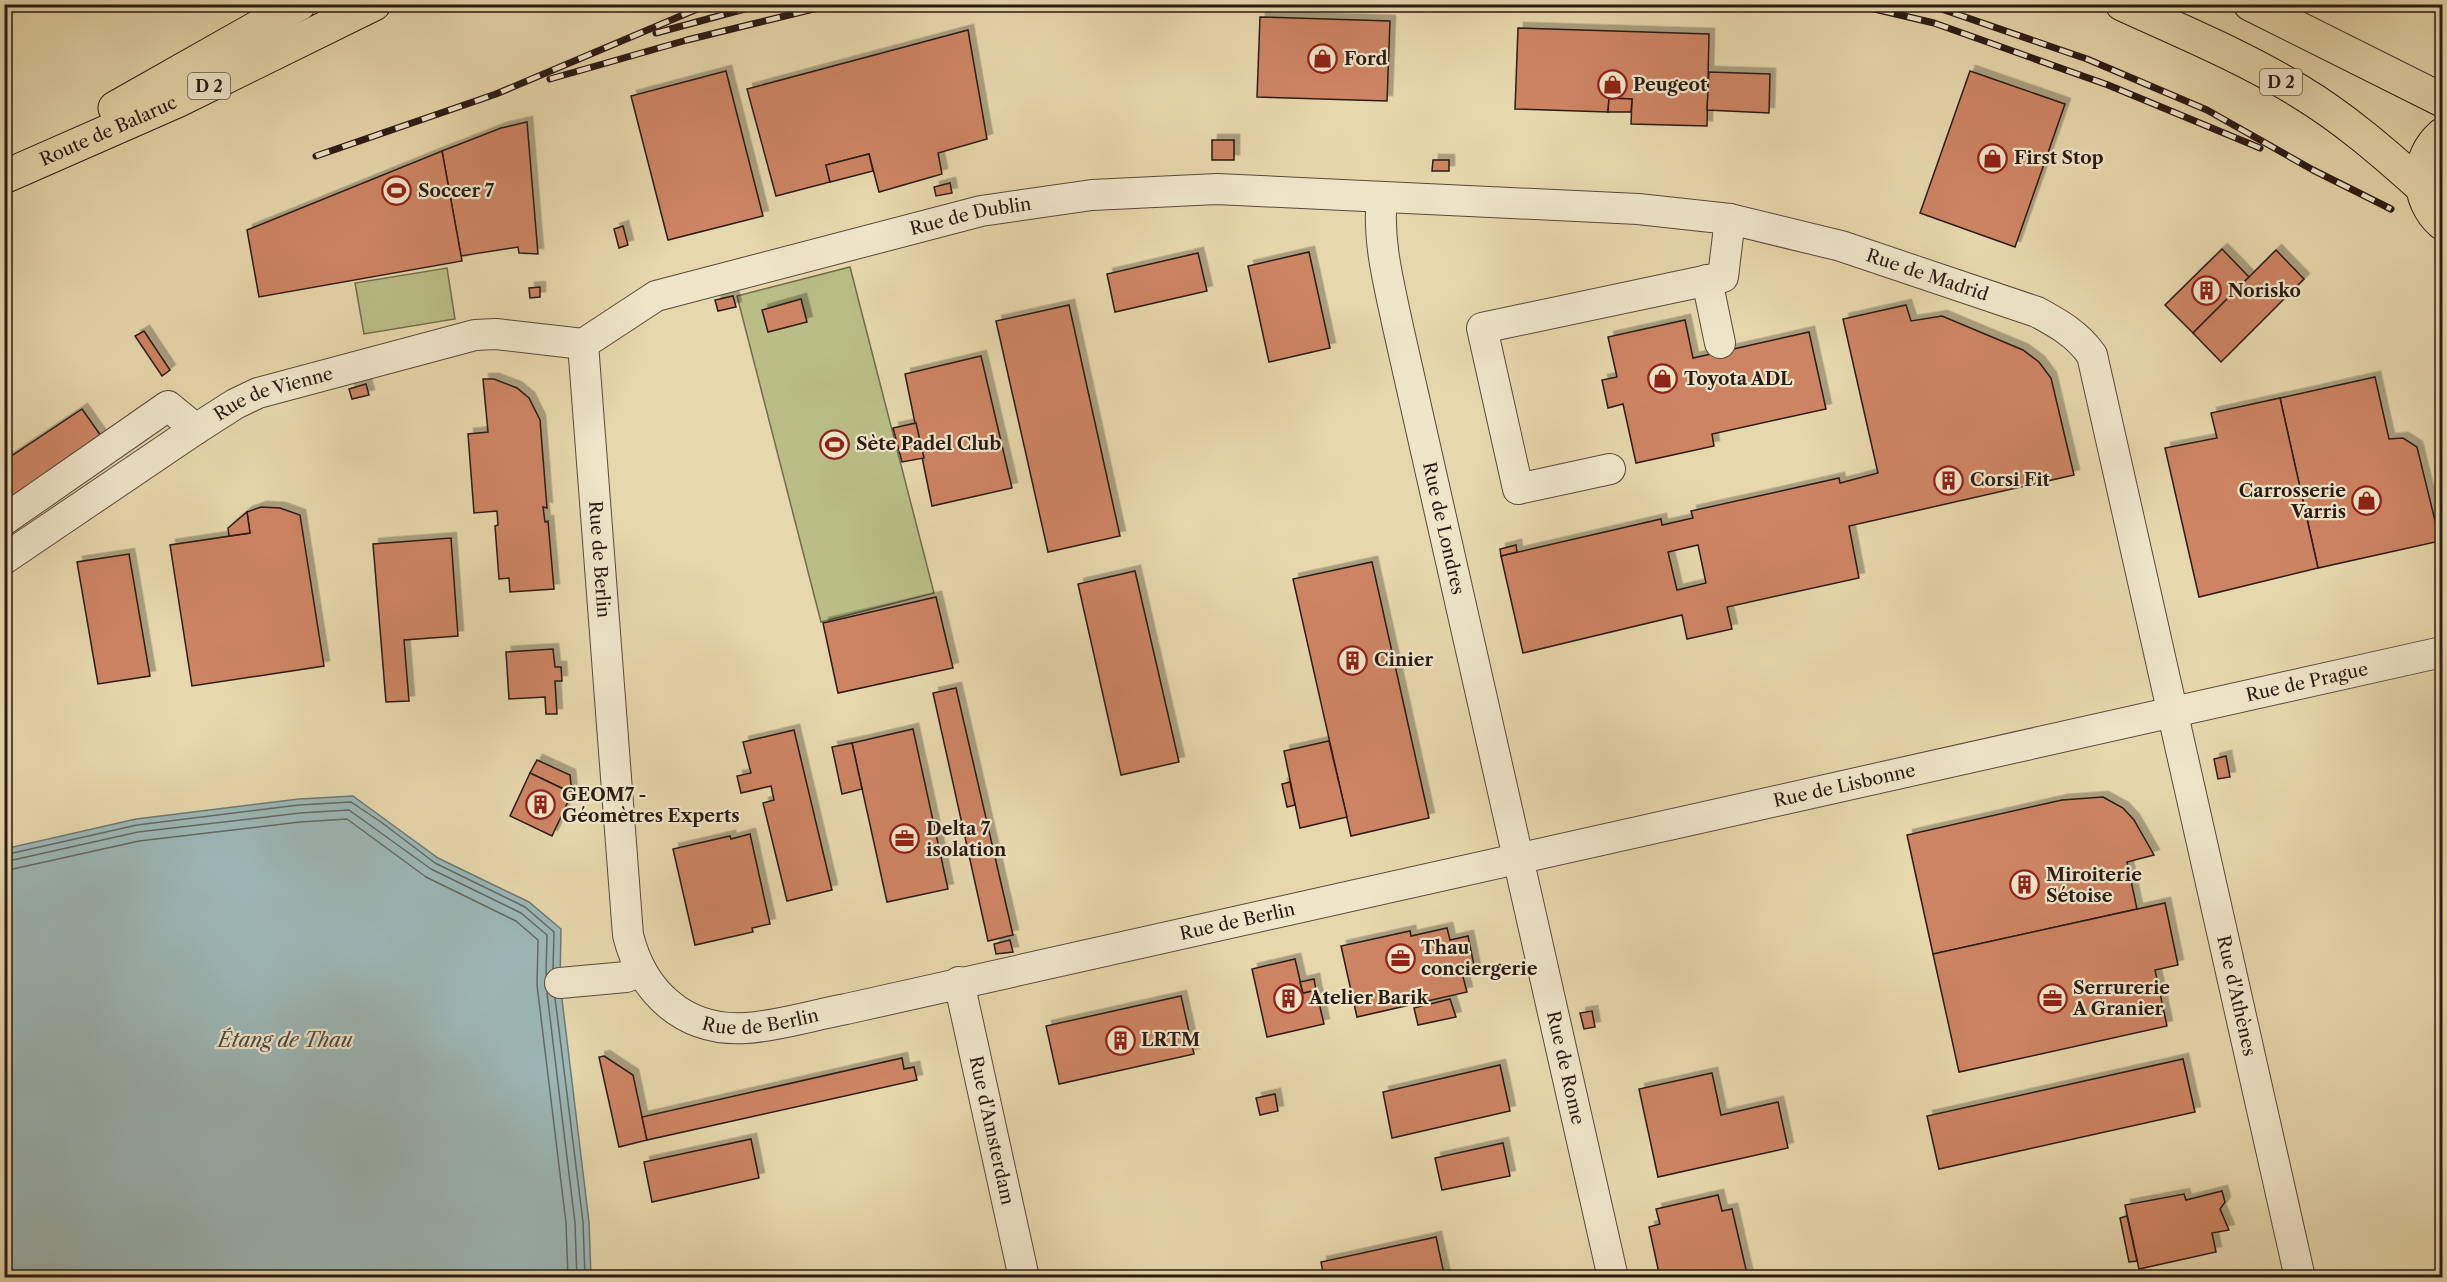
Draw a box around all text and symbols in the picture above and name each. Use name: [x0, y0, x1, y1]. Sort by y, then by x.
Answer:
shop icon: Ford: [1307, 43, 1339, 75]
place label: Ford: [1344, 48, 1388, 70]
shop icon: Peugeot: [1596, 69, 1628, 101]
road number: D 2: [2260, 69, 2302, 95]
road number: D 2: [188, 73, 230, 99]
place label: Peugeot: [1633, 74, 1708, 96]
street label: Route de Balaruc: [36, 91, 180, 171]
shop icon: First Stop: [1977, 142, 2009, 174]
place label: First Stop: [2014, 147, 2104, 169]
sports icon: Soccer 7: [381, 175, 413, 207]
place label: Soccer 7: [418, 180, 495, 202]
street label: Rue de Dublin: [907, 193, 1033, 240]
street label: Rue de Madrid: [1863, 244, 1991, 306]
building icon: Norisko: [2191, 275, 2223, 307]
place label: Norisko: [2228, 280, 2301, 302]
street label: Rue de Vienne: [210, 362, 335, 426]
shop icon: Toyota ADL: [1647, 363, 1679, 395]
place label: Toyota ADL: [1684, 368, 1793, 390]
sports icon: Sète Padel Club: [819, 428, 851, 460]
place label: Sète Padel Club: [856, 433, 1002, 455]
street label: Rue de Londres: [1418, 460, 1469, 597]
building icon: Corsi Fit: [1933, 464, 1965, 496]
place label: Corsi Fit: [1970, 469, 2051, 491]
place label: Carrosserie Varris: [2239, 480, 2346, 523]
shop icon: Carrosserie Varris: [2351, 485, 2383, 517]
street label: Rue de Berlin: [584, 500, 615, 619]
building icon: Cinier: [1337, 644, 1369, 676]
place label: Cinier: [1374, 649, 1433, 671]
street label: Rue de Prague: [2244, 658, 2370, 707]
street label: Rue de Lisbonne: [1771, 759, 1917, 812]
place label: GEOM7 - Géomètres Experts: [562, 784, 740, 827]
building icon: GEOM7 - Géomètres Experts: [525, 789, 557, 821]
place label: Delta 7 isolation: [926, 818, 1007, 861]
office icon: Delta 7 isolation: [889, 823, 921, 855]
place label: Miroiterie Sétoise: [2046, 864, 2142, 907]
building icon: Miroiterie Sétoise: [2009, 869, 2041, 901]
street label: Rue de Berlin: [1178, 898, 1297, 945]
street label: Rue d'Athènes: [2212, 933, 2261, 1058]
place label: Thau conciergerie: [1421, 937, 1538, 980]
office icon: Thau conciergerie: [1384, 942, 1416, 974]
place label: Serrurerie A Granier: [2072, 977, 2170, 1020]
building icon: Atelier Barik: [1272, 982, 1304, 1014]
office icon: Serrurerie A Granier: [2036, 982, 2068, 1014]
place label: Atelier Barik: [1308, 987, 1429, 1009]
street label: Rue de Berlin: [700, 1004, 821, 1039]
street label: Rue de Rome: [1542, 1009, 1589, 1127]
building icon: LRTM: [1104, 1024, 1136, 1056]
water label: Étang de Thau: [216, 1027, 353, 1052]
place label: LRTM: [1141, 1029, 1200, 1051]
street label: Rue d'Amsterdam: [965, 1054, 1019, 1207]

